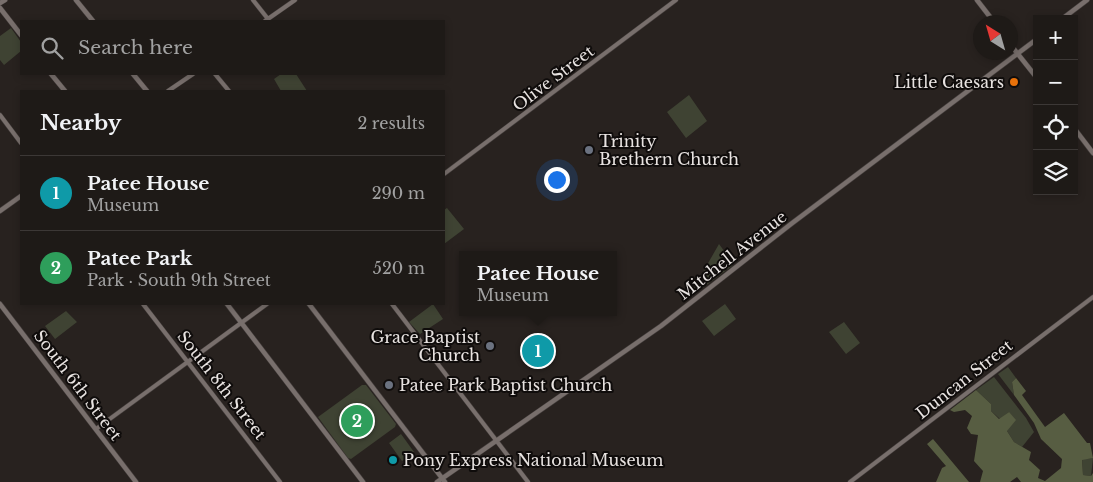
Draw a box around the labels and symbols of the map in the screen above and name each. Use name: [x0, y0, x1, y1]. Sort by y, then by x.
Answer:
north arrow: [973, 15, 1018, 60]
street label: Olive Street: [508, 41, 598, 115]
place label: Little Caesars: [894, 72, 1004, 92]
marker: Little Caesars: [1008, 76, 1020, 88]
place label: Trinity Brethern Church: [599, 131, 739, 169]
marker: Trinity Brethern Church: [583, 144, 595, 156]
your location: [544, 167, 570, 193]
street label: Mitchell Avenue: [673, 206, 791, 304]
street label: South 6th Street: [30, 326, 126, 444]
street label: South 8th Street: [173, 327, 271, 443]
place label: Grace Baptist Church: [370, 327, 480, 365]
pin: 1: [522, 332, 554, 370]
street label: Duncan Street: [912, 335, 1016, 423]
marker: Grace Baptist Church: [484, 340, 496, 352]
place label: Patee Park Baptist Church: [399, 375, 612, 395]
marker: Patee Park Baptist Church: [383, 379, 395, 391]
pin: 2: [341, 402, 373, 440]
place label: Pony Express National Museum: [403, 450, 664, 470]
marker: Pony Express National Museum: [387, 454, 399, 466]

